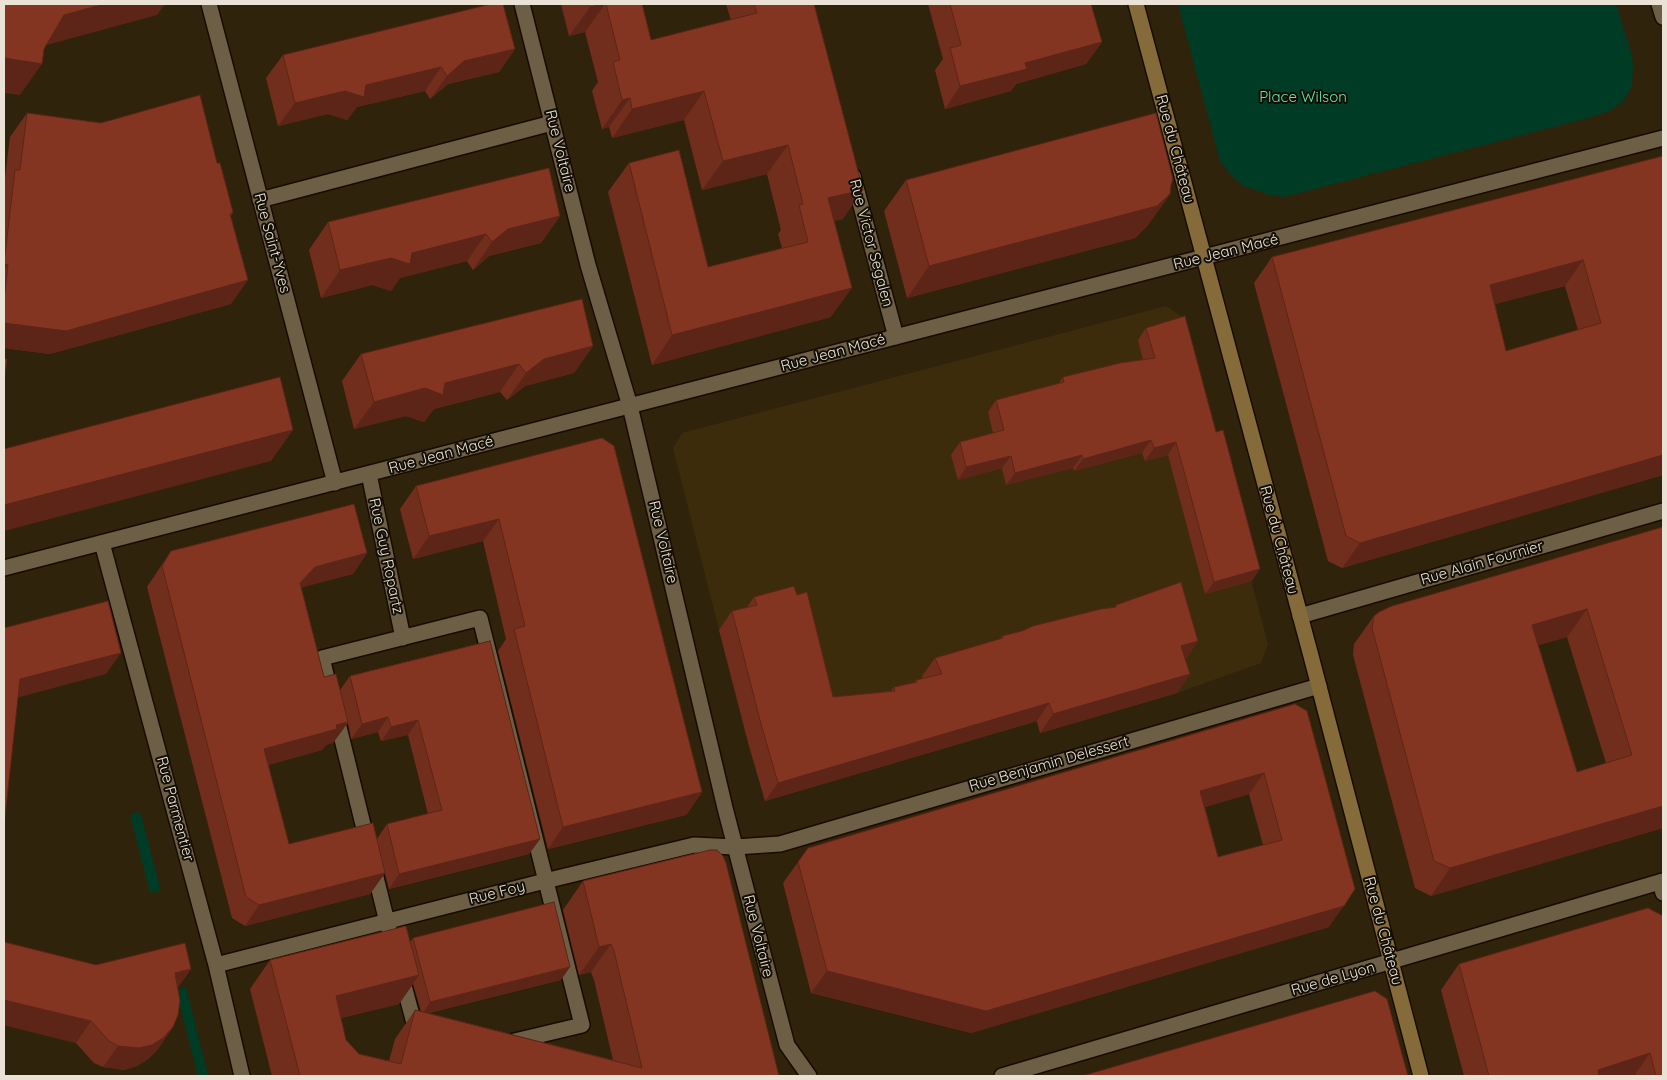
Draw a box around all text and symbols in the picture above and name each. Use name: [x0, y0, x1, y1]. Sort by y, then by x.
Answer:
park label: Place Wilson: [1259, 88, 1347, 106]
street label: Rue du Château: [1152, 93, 1198, 205]
street label: Rue Voltaire: [541, 108, 579, 194]
street label: Rue Victor Segalen: [845, 177, 897, 309]
street label: Rue Saint-Yves: [250, 191, 294, 295]
street label: Rue Jean Macé: [1172, 230, 1280, 274]
street label: Rue Jean Macé: [779, 330, 887, 376]
street label: Rue Jean Macé: [387, 432, 495, 478]
street label: Rue du Château: [1256, 484, 1302, 596]
street label: Rue Guy Ropartz: [365, 496, 407, 616]
street label: Rue Voltaire: [645, 499, 681, 585]
street label: Rue Alain Fournier: [1418, 537, 1546, 589]
street label: Rue Benjamin Delessert: [967, 733, 1131, 795]
street label: Rue Parmentier: [152, 754, 198, 864]
street label: Rue du Château: [1360, 875, 1406, 987]
street label: Rue Foy: [467, 877, 527, 909]
street label: Rue Voltaire: [739, 893, 777, 979]
street label: Rue de Lyon: [1289, 958, 1377, 1000]

